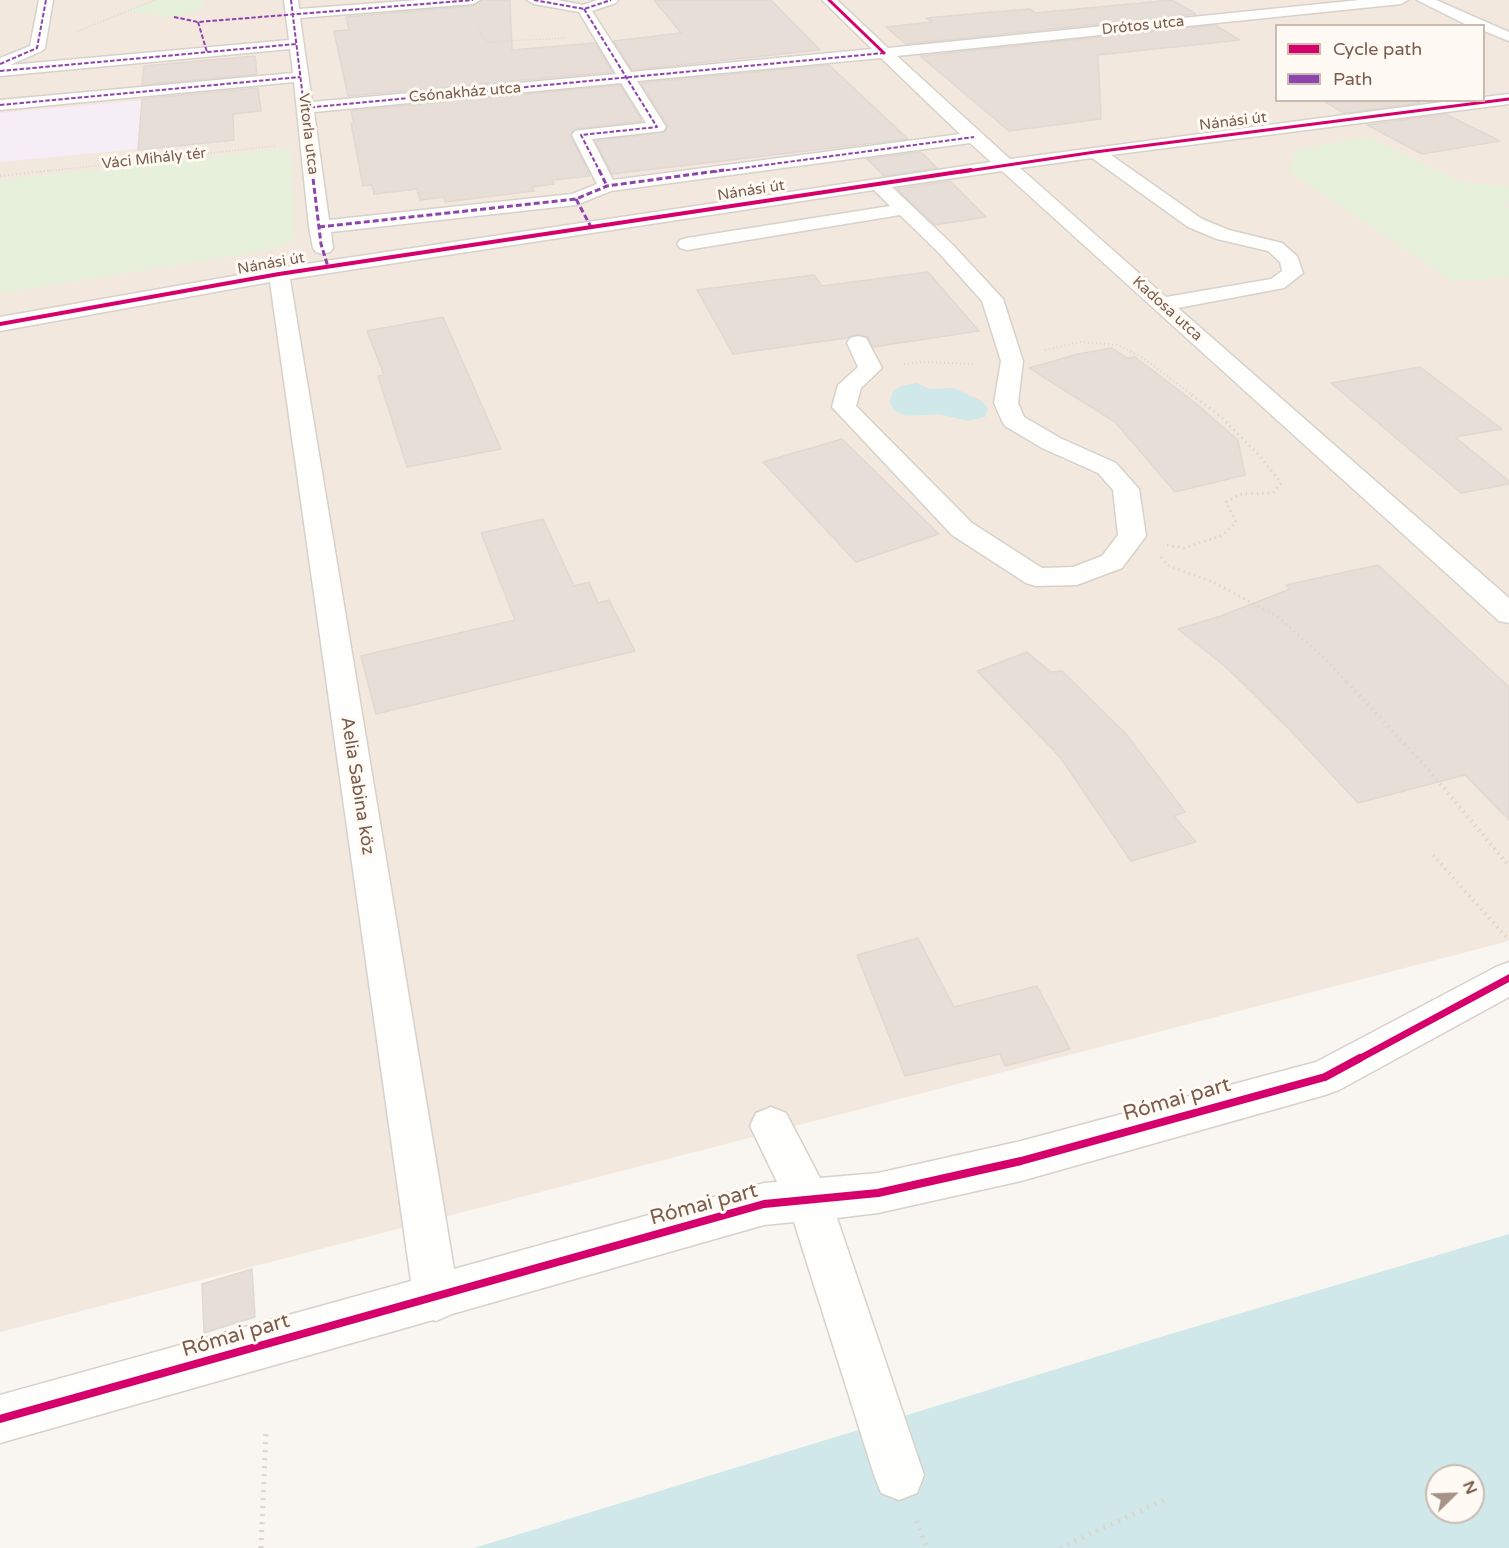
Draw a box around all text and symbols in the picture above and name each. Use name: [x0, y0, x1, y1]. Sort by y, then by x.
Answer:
street label: Drótos utca: [1101, 13, 1185, 39]
legend: [1275, 24, 1485, 102]
text: Cycle path: [1333, 38, 1422, 60]
text: Path: [1333, 68, 1372, 90]
street label: Csónakház utca: [408, 79, 522, 107]
street label: Vitorla utca: [294, 92, 322, 176]
street label: Nánási út: [1198, 109, 1268, 135]
street label: Váci Mihály tér: [101, 145, 207, 173]
street label: Nánási út: [716, 177, 786, 205]
street label: Nánási út: [236, 249, 306, 279]
street label: Kadosa utca: [1128, 273, 1206, 345]
street label: Aelia Sabina köz: [335, 715, 379, 857]
street label: Római part: [1120, 1073, 1234, 1127]
street label: Római part: [647, 1179, 761, 1231]
street label: Római part: [179, 1309, 293, 1363]
north arrow: [1425, 1464, 1485, 1524]
text: N: [1458, 1478, 1481, 1498]

